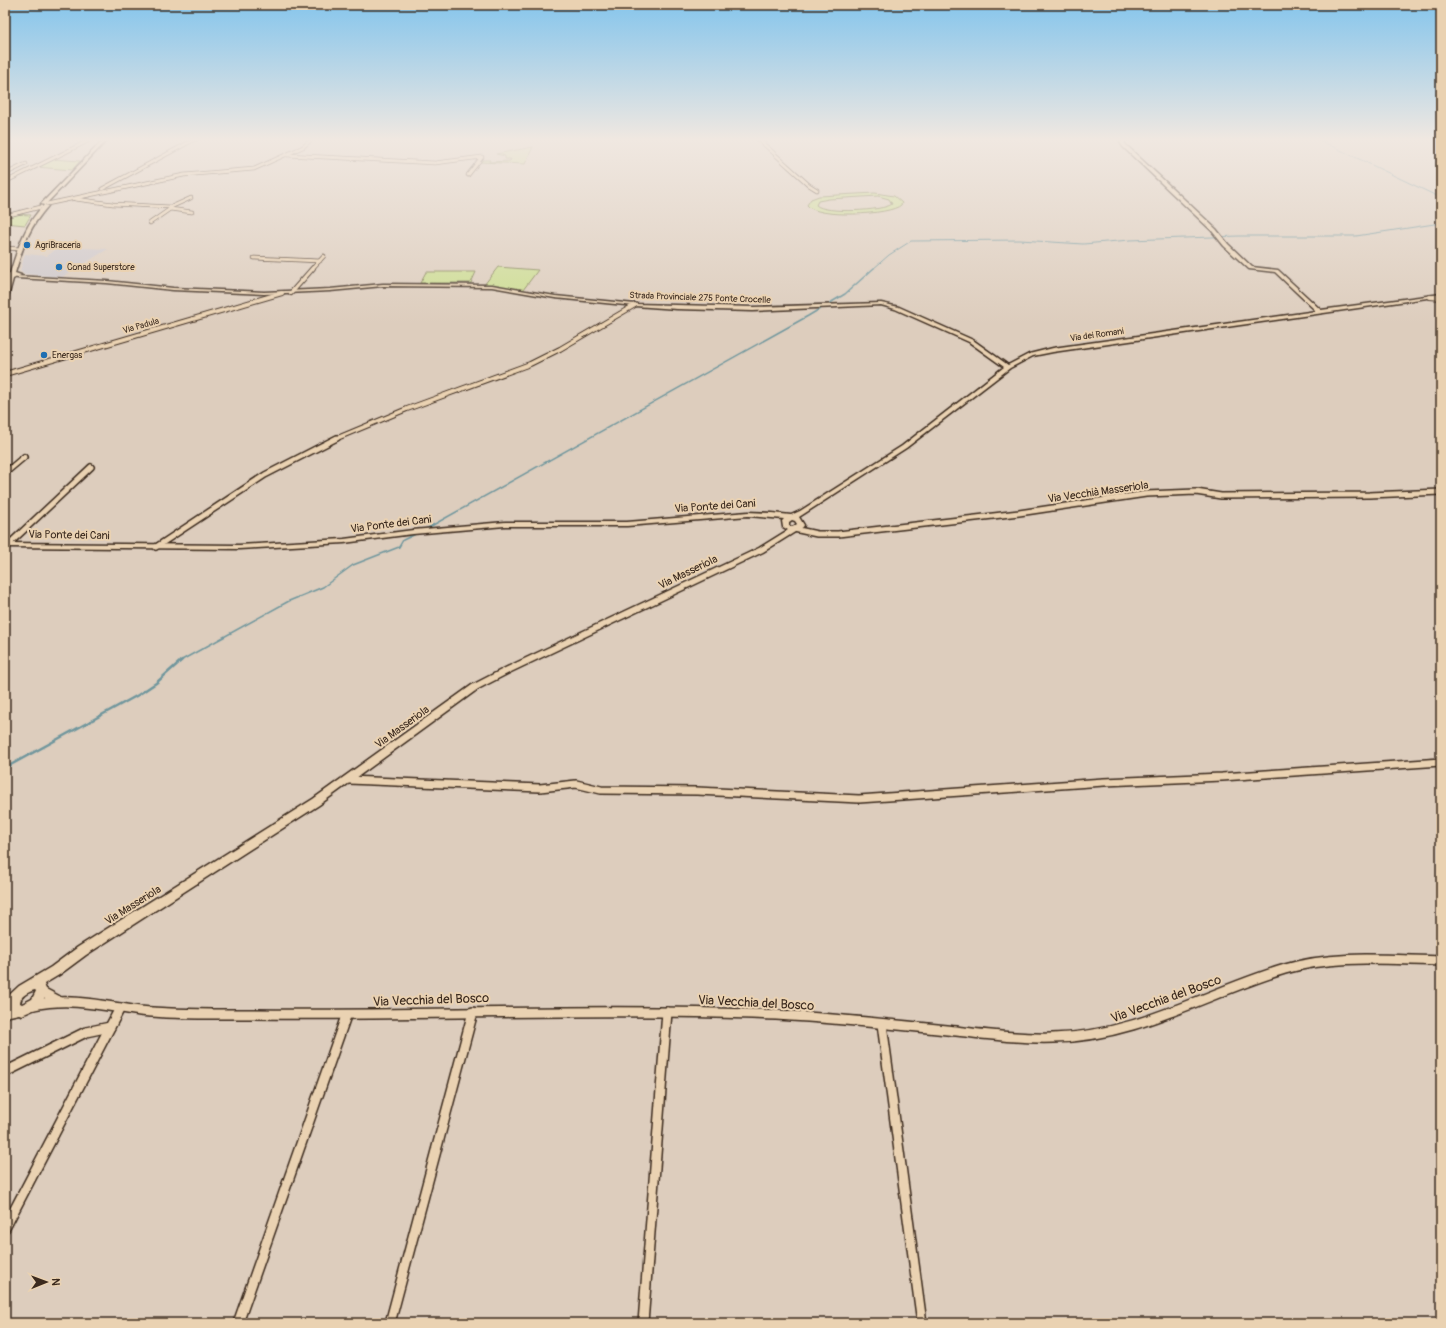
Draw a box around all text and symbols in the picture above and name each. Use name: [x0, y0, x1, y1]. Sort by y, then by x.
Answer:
marker: AgriBraceria: [22, 240, 32, 250]
place label: AgriBraceria: [35, 240, 81, 251]
marker: Conad Superstore: [54, 262, 64, 272]
place label: Conad Superstore: [67, 262, 135, 273]
street label: Strada Provinciale 275 Ponte Crocelle: [629, 290, 771, 306]
street label: Via Padula: [122, 316, 160, 336]
street label: Via dei Romani: [1069, 326, 1125, 344]
marker: Energas: [39, 350, 49, 360]
place label: Energas: [52, 350, 82, 361]
street label: Via Vecchià Masseriola: [1047, 478, 1149, 506]
street label: Via Ponte dei Cani: [674, 497, 756, 515]
street label: Via Ponte dei Cani: [350, 513, 432, 535]
street label: Via Ponte dei Cani: [28, 528, 110, 542]
street label: Via Masseriola: [656, 552, 720, 592]
street label: Via Masseriola: [372, 703, 432, 751]
street label: Via Masseriola: [102, 883, 164, 927]
street label: Via Vecchia del Bosco: [1109, 972, 1223, 1026]
street label: Via Vecchia del Bosco: [373, 990, 489, 1010]
street label: Via Vecchia del Bosco: [697, 992, 815, 1014]
north arrow: [26, 1262, 66, 1302]
text: N: [49, 1278, 62, 1286]

